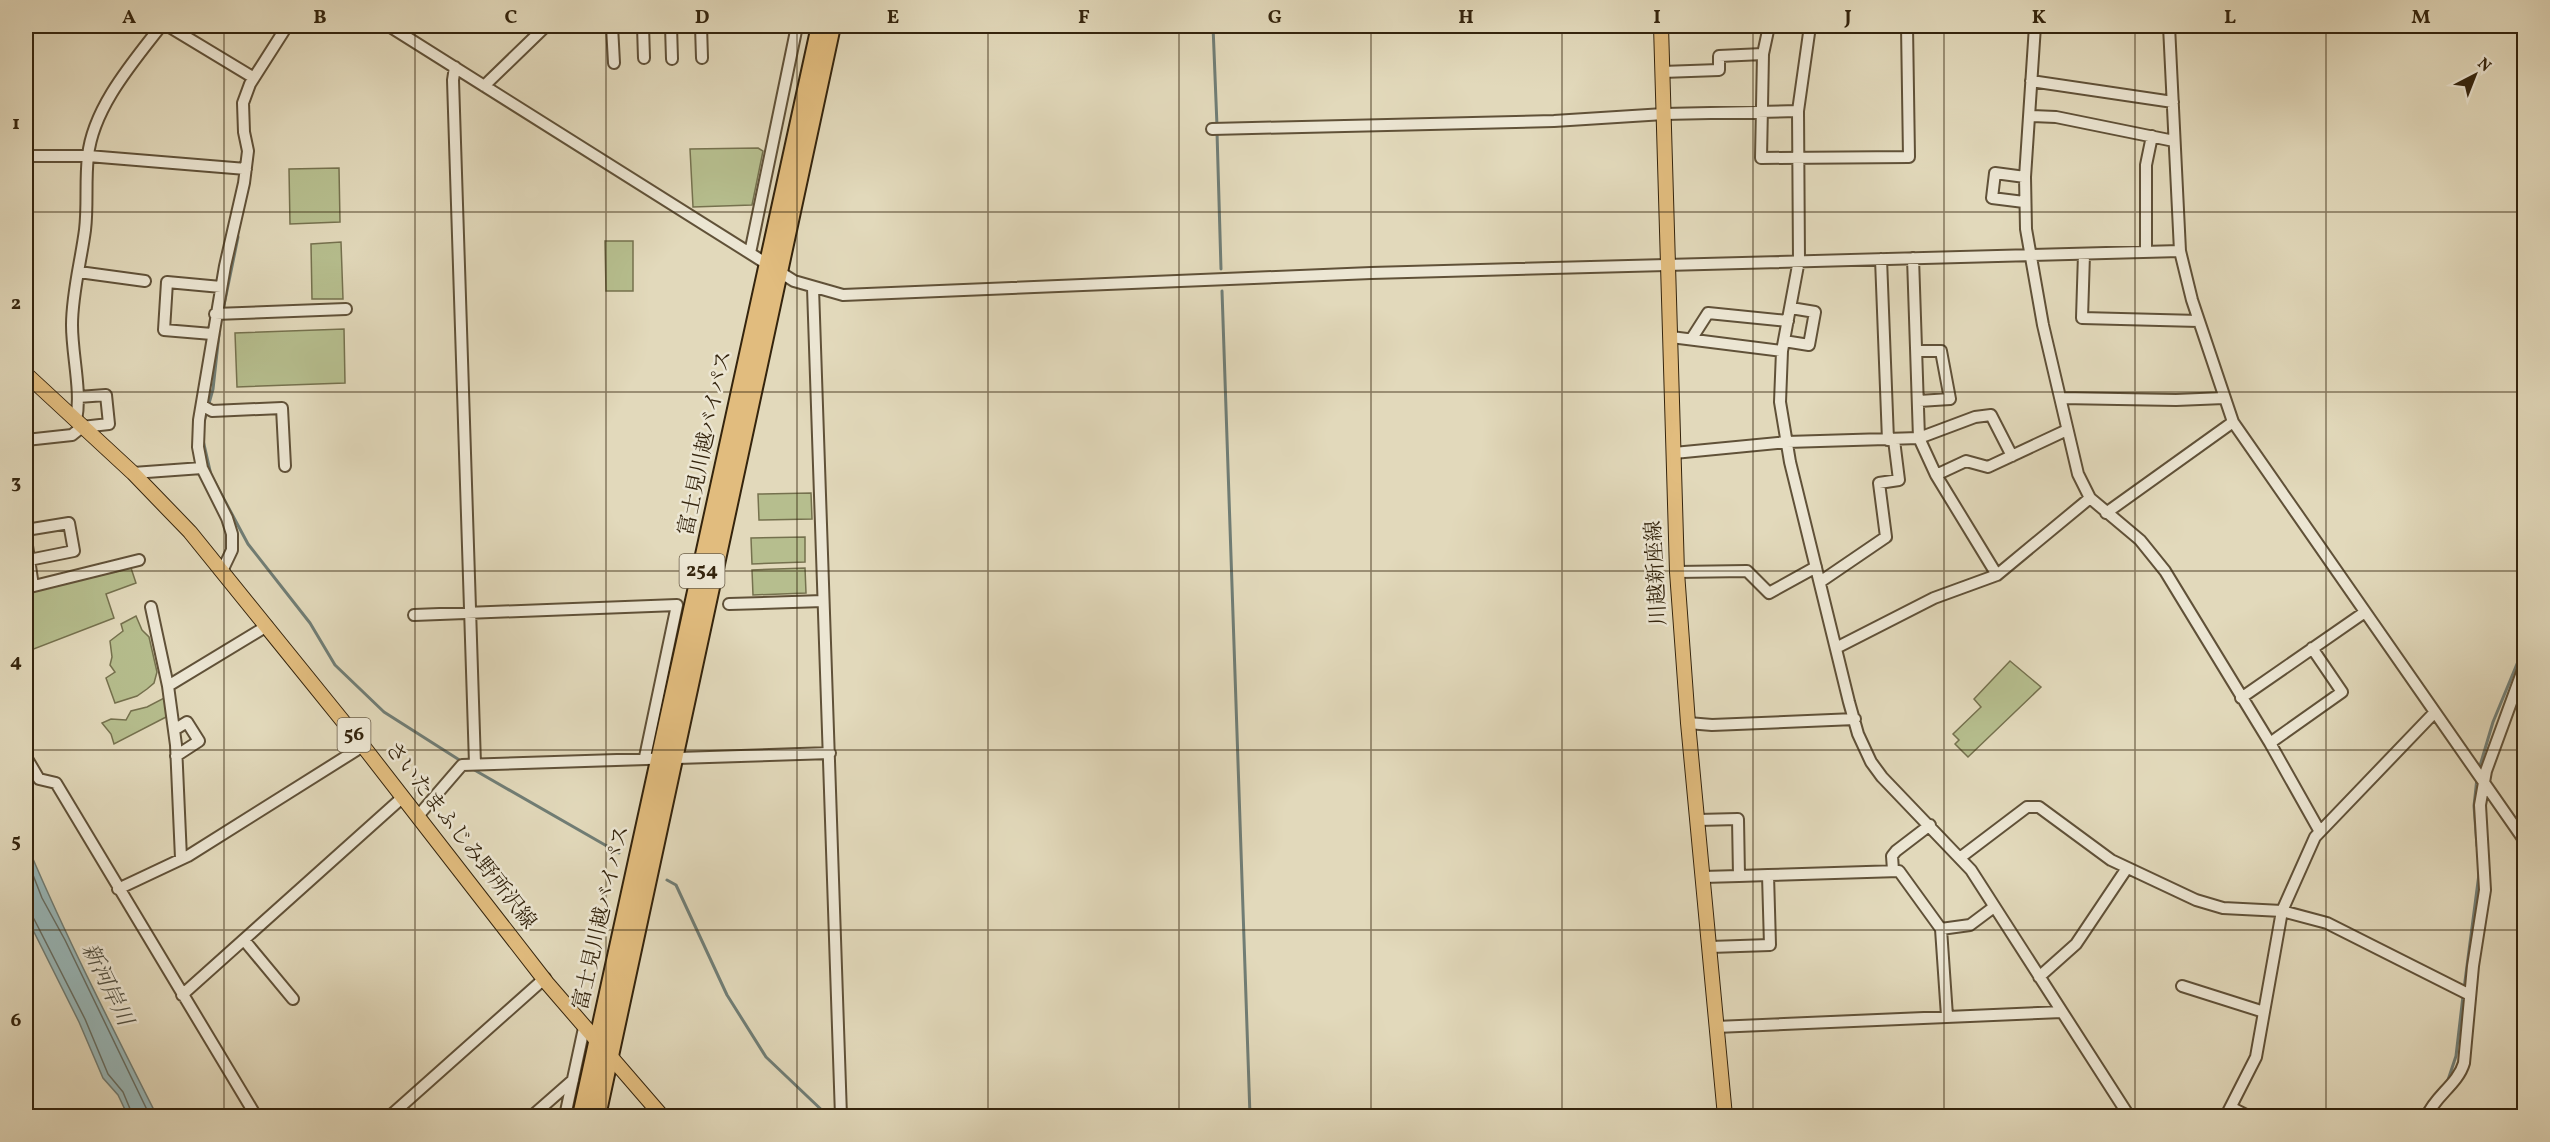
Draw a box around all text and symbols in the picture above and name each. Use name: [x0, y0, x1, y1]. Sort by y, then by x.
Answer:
text: A: [122, 4, 136, 32]
text: B: [313, 4, 327, 32]
text: C: [505, 4, 518, 32]
text: D: [695, 4, 709, 32]
text: E: [887, 4, 899, 32]
text: F: [1078, 4, 1090, 32]
text: G: [1268, 4, 1282, 32]
text: H: [1458, 4, 1474, 32]
text: I: [1653, 4, 1661, 32]
text: J: [1843, 4, 1852, 32]
text: K: [2032, 4, 2047, 32]
text: L: [2224, 4, 2236, 32]
text: M: [2411, 4, 2431, 32]
north arrow: [2445, 45, 2505, 105]
text: N: [2472, 53, 2496, 78]
text: 1: [12, 110, 20, 138]
text: 2: [11, 290, 21, 318]
street label: 富士見川越バイパス: [672, 348, 740, 538]
text: 3: [11, 469, 21, 497]
street label: 川越新座線: [1640, 520, 1674, 626]
road number: 254: [680, 554, 724, 588]
text: 4: [10, 648, 22, 676]
road number: 56: [338, 718, 370, 752]
street label: さいたまふじみ野所沢線: [377, 736, 543, 936]
street label: 富士見川越バイパス: [567, 823, 637, 1013]
text: 5: [11, 828, 21, 856]
water label: 新河岸川: [73, 939, 140, 1033]
text: 6: [11, 1007, 22, 1035]

